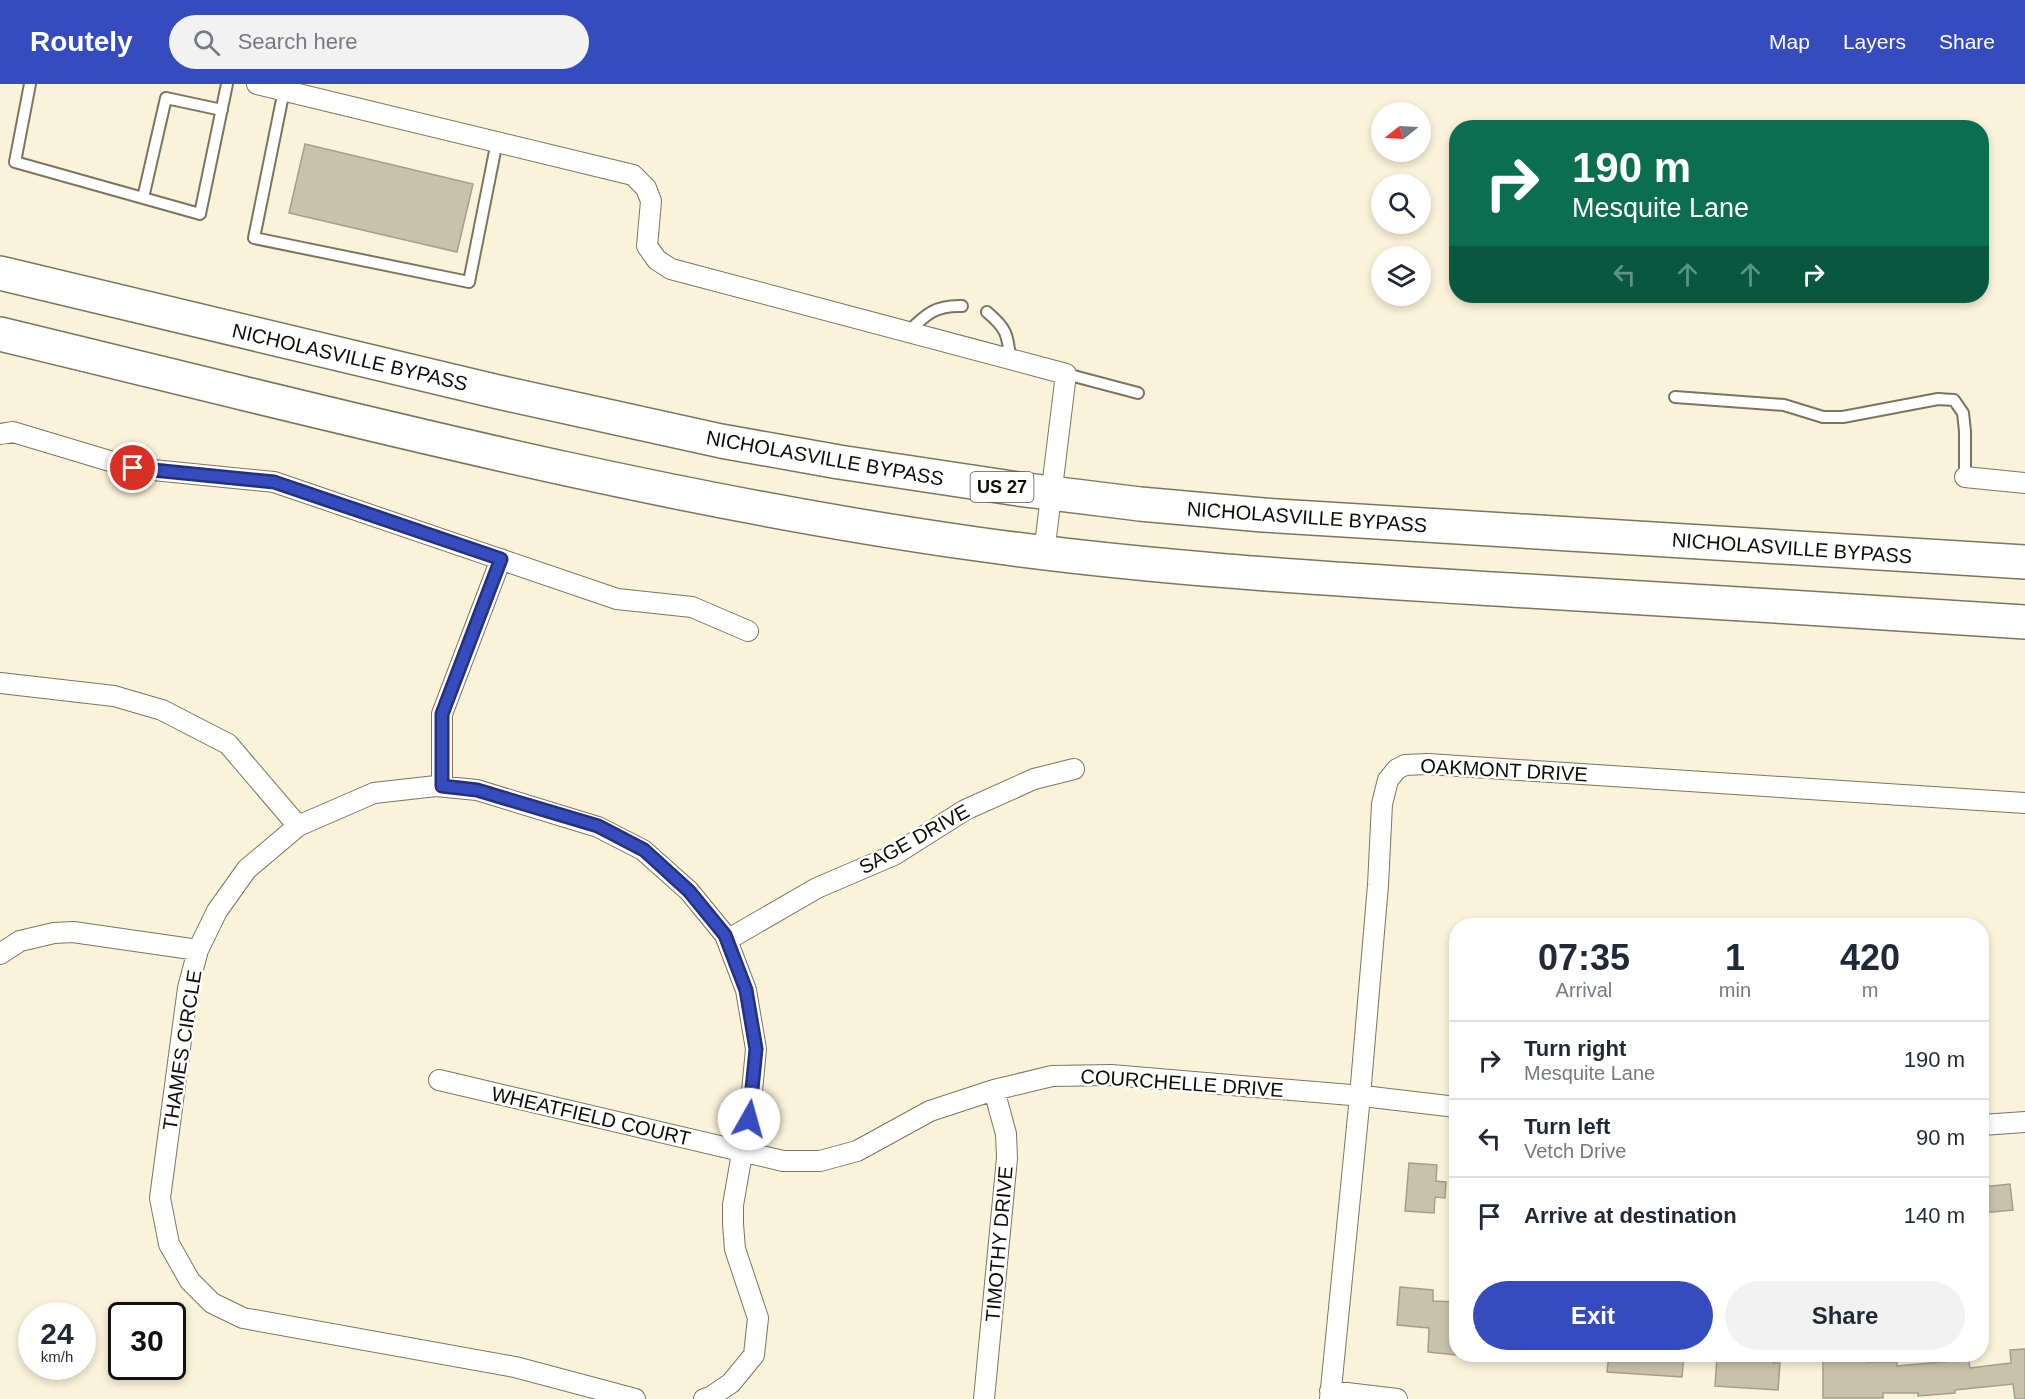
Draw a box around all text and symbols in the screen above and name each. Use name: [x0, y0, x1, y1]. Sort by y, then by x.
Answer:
search box: [169, 15, 589, 69]
text: Routely: [30, 26, 133, 57]
icon: search: [190, 26, 223, 59]
text: Search here: [238, 29, 358, 54]
text: Map: [1769, 30, 1810, 53]
text: Layers: [1843, 30, 1906, 53]
text: Share: [1939, 30, 1995, 53]
north arrow: [1371, 102, 1431, 162]
map controls: [1371, 102, 1431, 306]
icon: right: [1473, 144, 1551, 222]
text: 190 m: [1572, 144, 1691, 191]
button: search: [1371, 174, 1431, 234]
text: Mesquite Lane: [1572, 193, 1749, 223]
button: layers: [1371, 246, 1431, 306]
icon: left: [1608, 258, 1641, 291]
icon: ahead: [1671, 258, 1704, 291]
icon: ahead: [1734, 258, 1767, 291]
icon: right: [1797, 258, 1830, 291]
street label: NICHOLASVILLE BYPASS: [230, 319, 470, 395]
street label: NICHOLASVILLE BYPASS: [704, 426, 946, 490]
pin: [107, 442, 158, 493]
icon: arrive: [116, 451, 149, 484]
road number: US 27: [970, 472, 1034, 502]
street label: NICHOLASVILLE BYPASS: [1186, 498, 1428, 536]
street label: NICHOLASVILLE BYPASS: [1671, 529, 1913, 567]
street label: OAKMONT DRIVE: [1420, 755, 1588, 785]
street label: SAGE DRIVE: [855, 800, 973, 878]
text: 07:35: [1538, 937, 1630, 978]
text: 1: [1725, 937, 1745, 978]
text: 420: [1840, 937, 1900, 978]
street label: THAMES CIRCLE: [158, 968, 206, 1132]
text: Arrival: [1556, 979, 1612, 1001]
text: min: [1719, 979, 1751, 1001]
text: m: [1862, 979, 1878, 1001]
text: Turn right: [1524, 1036, 1626, 1061]
icon: right: [1473, 1044, 1506, 1077]
text: 190 m: [1904, 1047, 1965, 1072]
text: Mesquite Lane: [1524, 1062, 1655, 1084]
street label: COURCHELLE DRIVE: [1080, 1065, 1284, 1101]
street label: WHEATFIELD COURT: [489, 1082, 693, 1150]
position arrow: [717, 1087, 781, 1151]
text: Turn left: [1524, 1114, 1610, 1139]
icon: left: [1473, 1122, 1506, 1155]
text: 90 m: [1916, 1125, 1965, 1150]
text: Vetch Drive: [1524, 1140, 1626, 1162]
street label: TIMOTHY DRIVE: [981, 1165, 1017, 1323]
icon: arrive: [1473, 1200, 1506, 1233]
text: Arrive at destination: [1524, 1203, 1737, 1228]
text: 140 m: [1904, 1203, 1965, 1228]
button: Exit: [1473, 1281, 1713, 1350]
button: Share: [1725, 1281, 1965, 1350]
speed limit sign: 30: [108, 1302, 186, 1380]
text: 24: [40, 1317, 74, 1350]
text: km/h: [41, 1348, 73, 1365]

